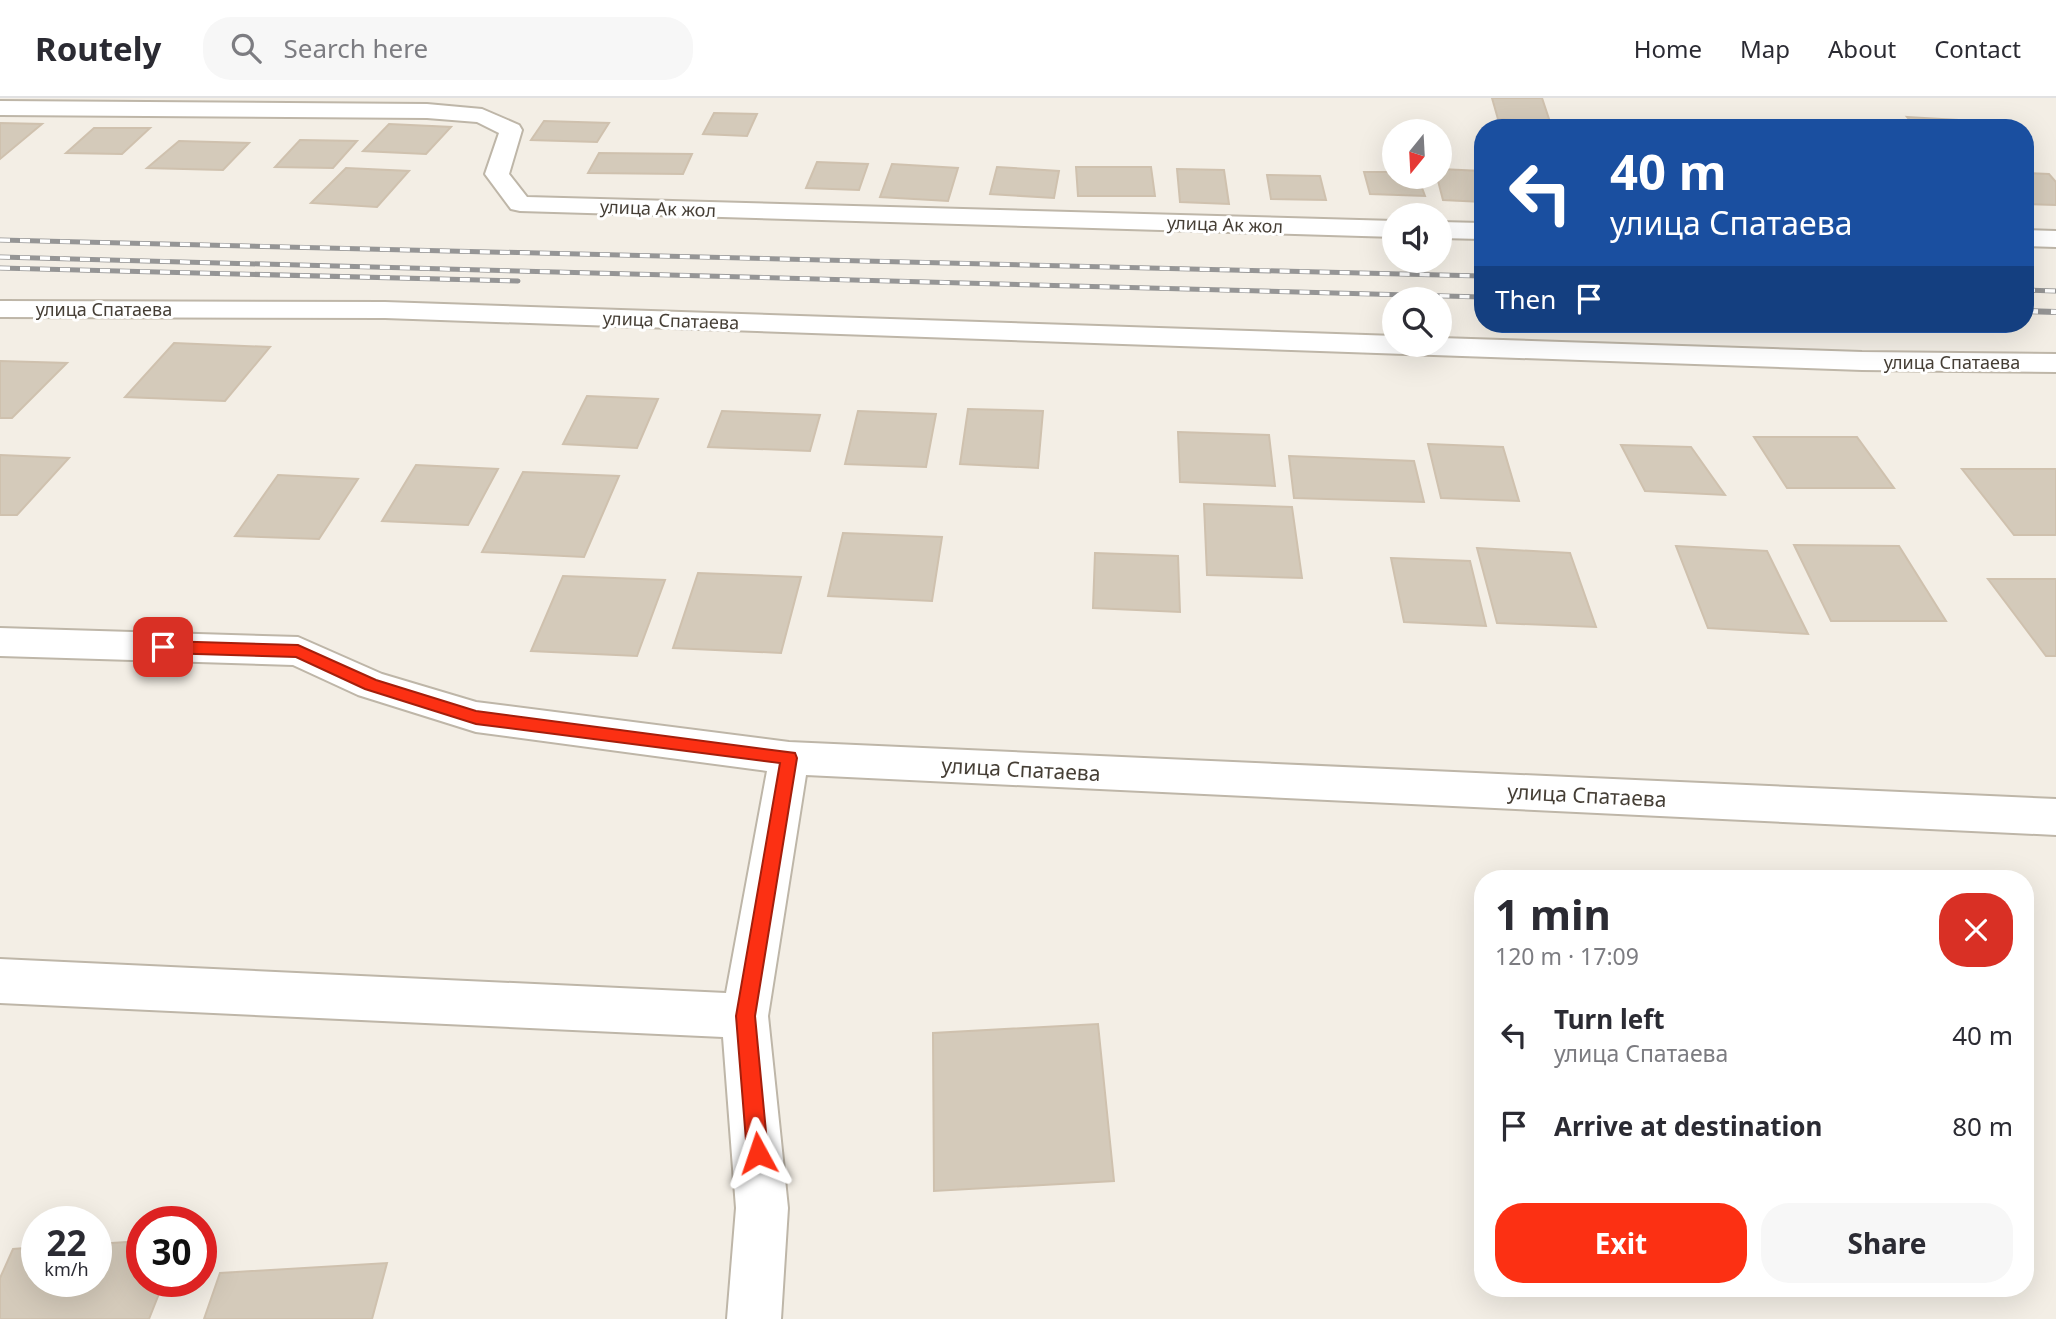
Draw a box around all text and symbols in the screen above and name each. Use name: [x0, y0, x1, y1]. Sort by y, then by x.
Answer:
search box: [203, 17, 693, 80]
text: Routely: [35, 26, 161, 71]
icon: search: [227, 29, 265, 67]
text: Search here: [283, 30, 428, 66]
text: Home: [1634, 32, 1702, 65]
text: Map: [1740, 32, 1790, 65]
text: About: [1828, 32, 1896, 65]
text: Contact: [1934, 32, 2021, 65]
north arrow: [1382, 119, 1452, 189]
map controls: [1382, 119, 1452, 357]
text: 40 m: [1610, 138, 1727, 204]
icon: left: [1495, 147, 1586, 238]
street label: улица Ак жол: [600, 194, 716, 222]
text: улица Спатаева: [1610, 201, 1853, 244]
button: sound: [1382, 203, 1452, 273]
street label: улица Ак жол: [1167, 210, 1283, 238]
icon: arrive: [1570, 280, 1608, 318]
text: Then: [1495, 281, 1556, 317]
button: search: [1382, 287, 1452, 357]
street label: улица Спатаева: [36, 297, 172, 321]
street label: улица Спатаева: [602, 306, 740, 334]
street label: улица Спатаева: [1884, 350, 2020, 374]
pin: [133, 617, 193, 677]
icon: arrive: [144, 628, 182, 666]
street label: улица Спатаева: [941, 751, 1101, 787]
street label: улица Спатаева: [1507, 777, 1667, 813]
text: 1 min: [1495, 885, 1611, 942]
button: close: [1939, 893, 2013, 967]
text: 120 m · 17:09: [1495, 940, 1639, 972]
text: Turn left: [1554, 1001, 1665, 1037]
icon: left: [1495, 1016, 1533, 1054]
text: 40 m: [1952, 1017, 2013, 1053]
text: улица Спатаева: [1554, 1037, 1728, 1069]
icon: arrive: [1495, 1107, 1533, 1145]
text: Arrive at destination: [1554, 1108, 1823, 1144]
text: 80 m: [1952, 1108, 2013, 1144]
position arrow: [721, 1116, 795, 1190]
button: Exit: [1495, 1203, 1747, 1283]
button: Share: [1761, 1203, 2013, 1283]
speed limit sign: 30: [126, 1206, 217, 1297]
text: 22: [46, 1219, 87, 1266]
text: km/h: [44, 1257, 89, 1281]

